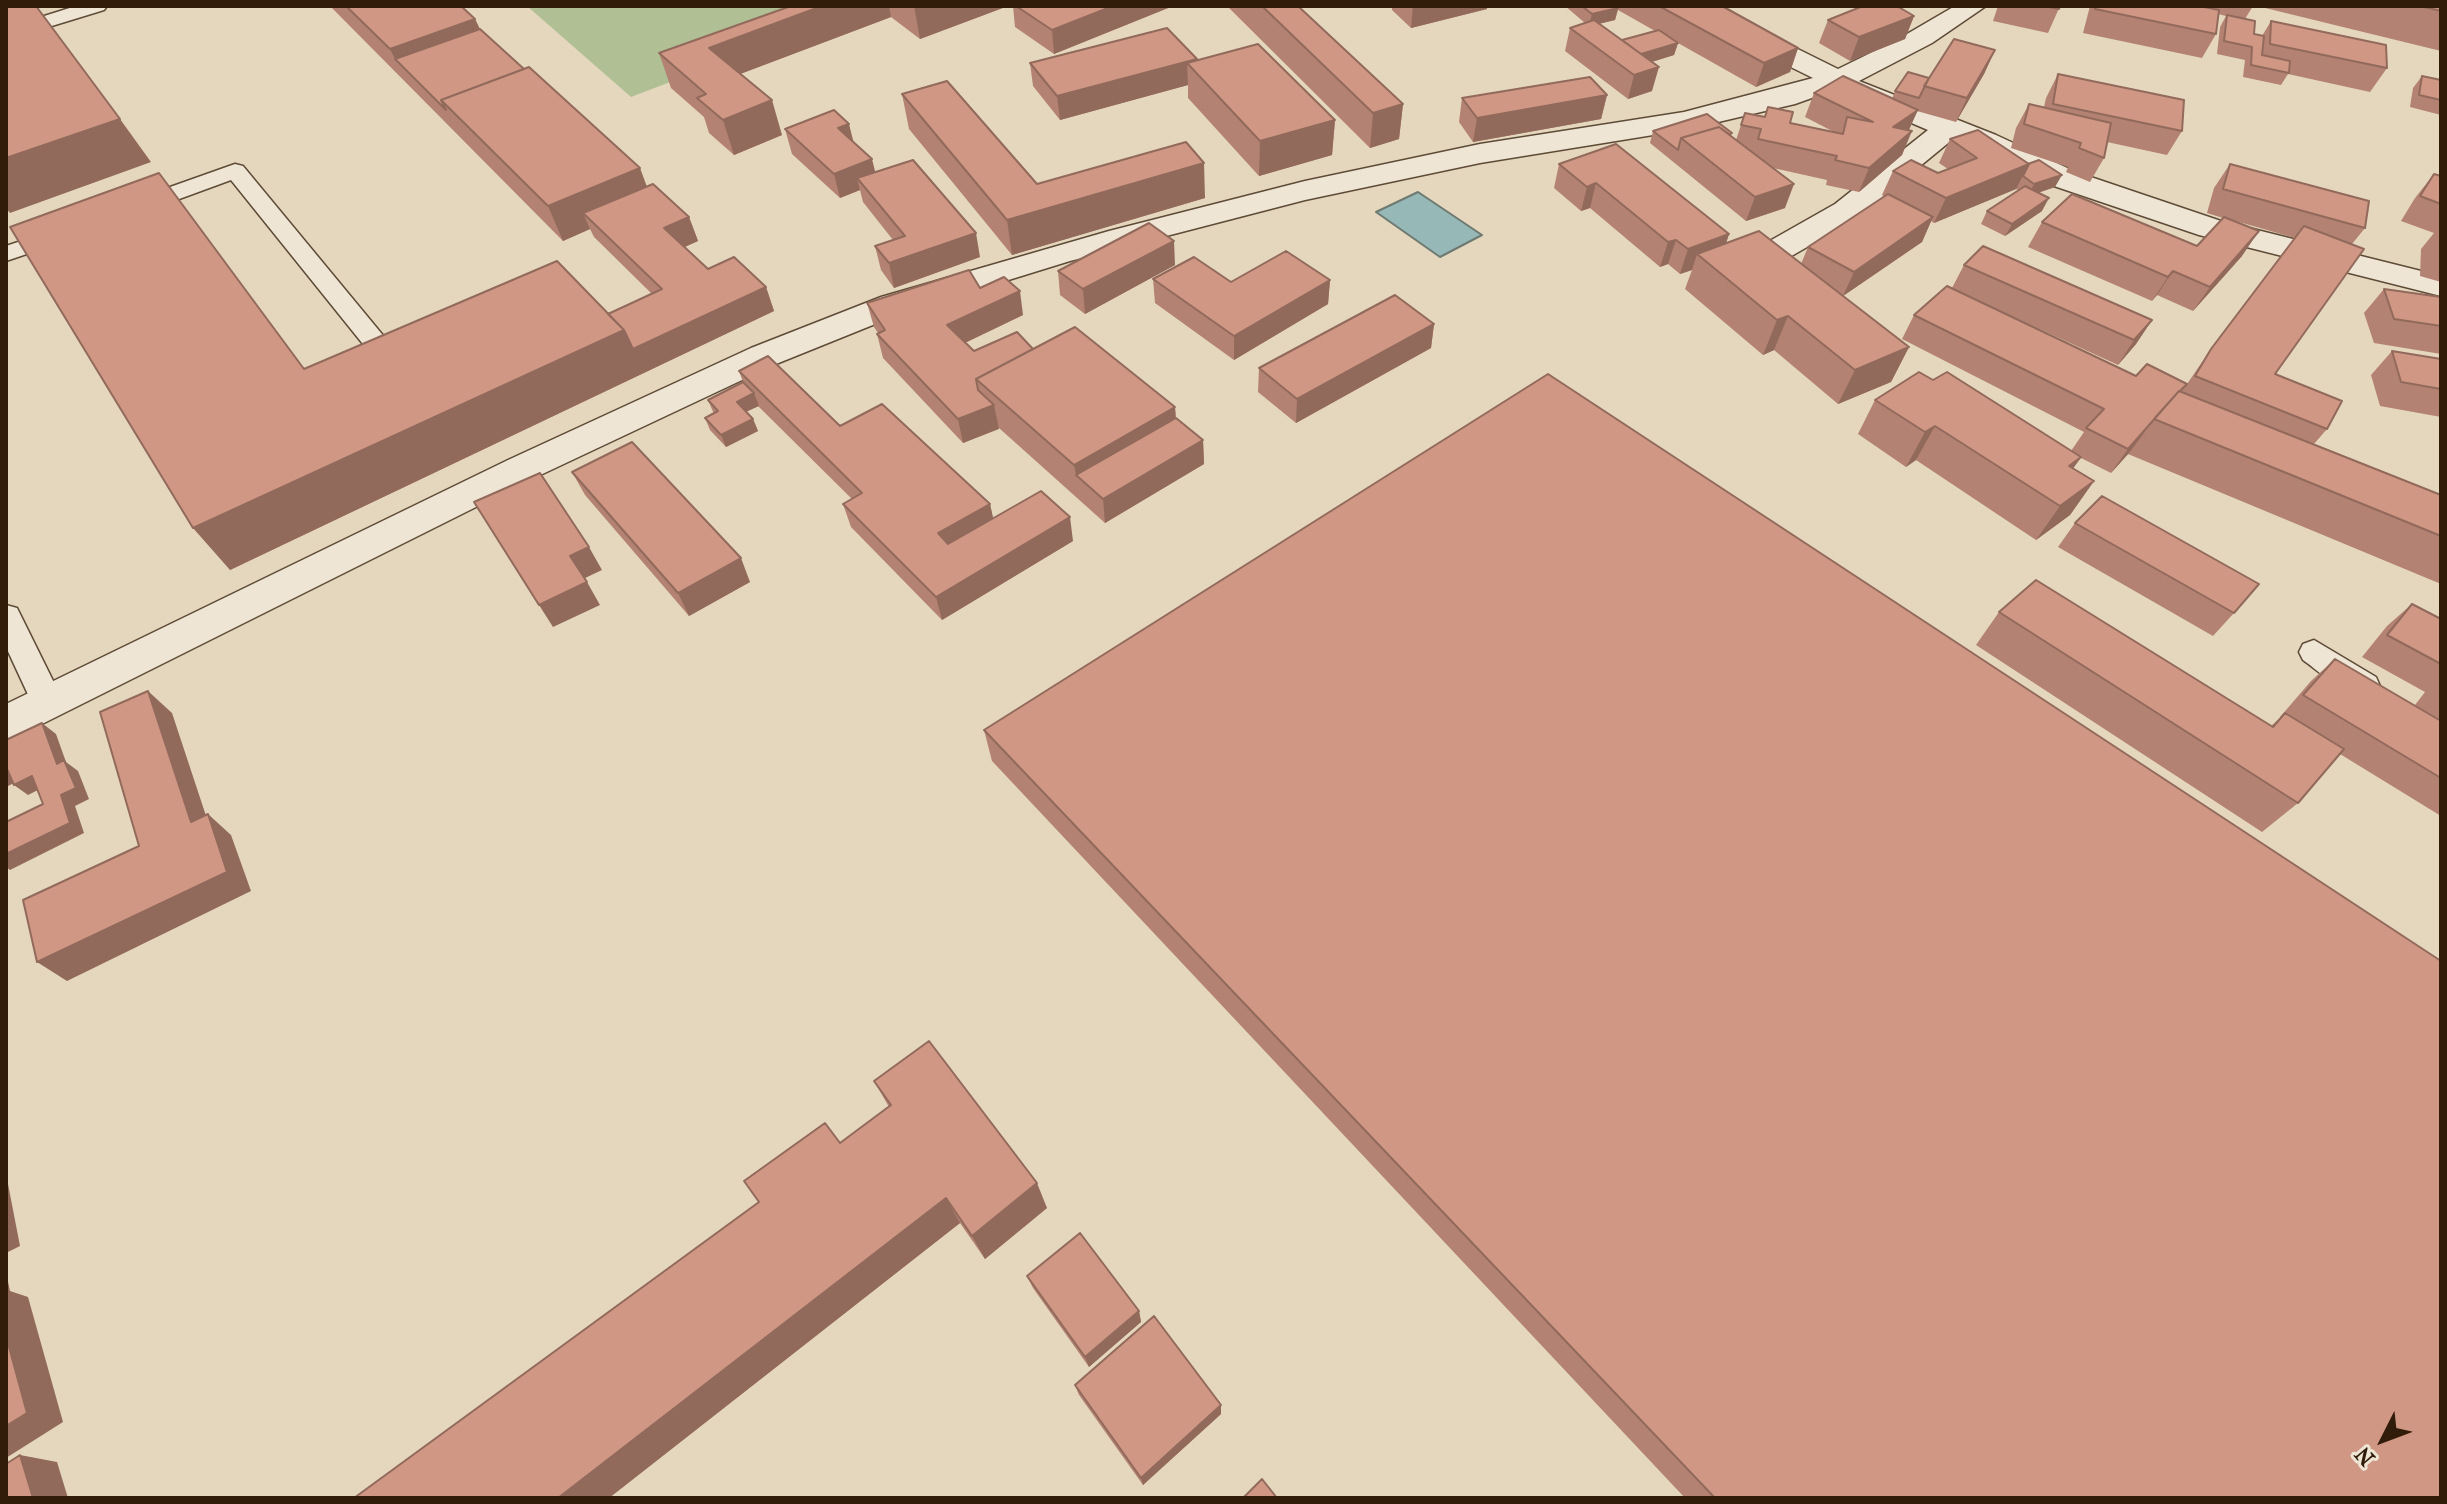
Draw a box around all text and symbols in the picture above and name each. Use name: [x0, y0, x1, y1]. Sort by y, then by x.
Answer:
north arrow: [2343, 1400, 2423, 1480]
text: N: [2350, 1441, 2380, 1471]

